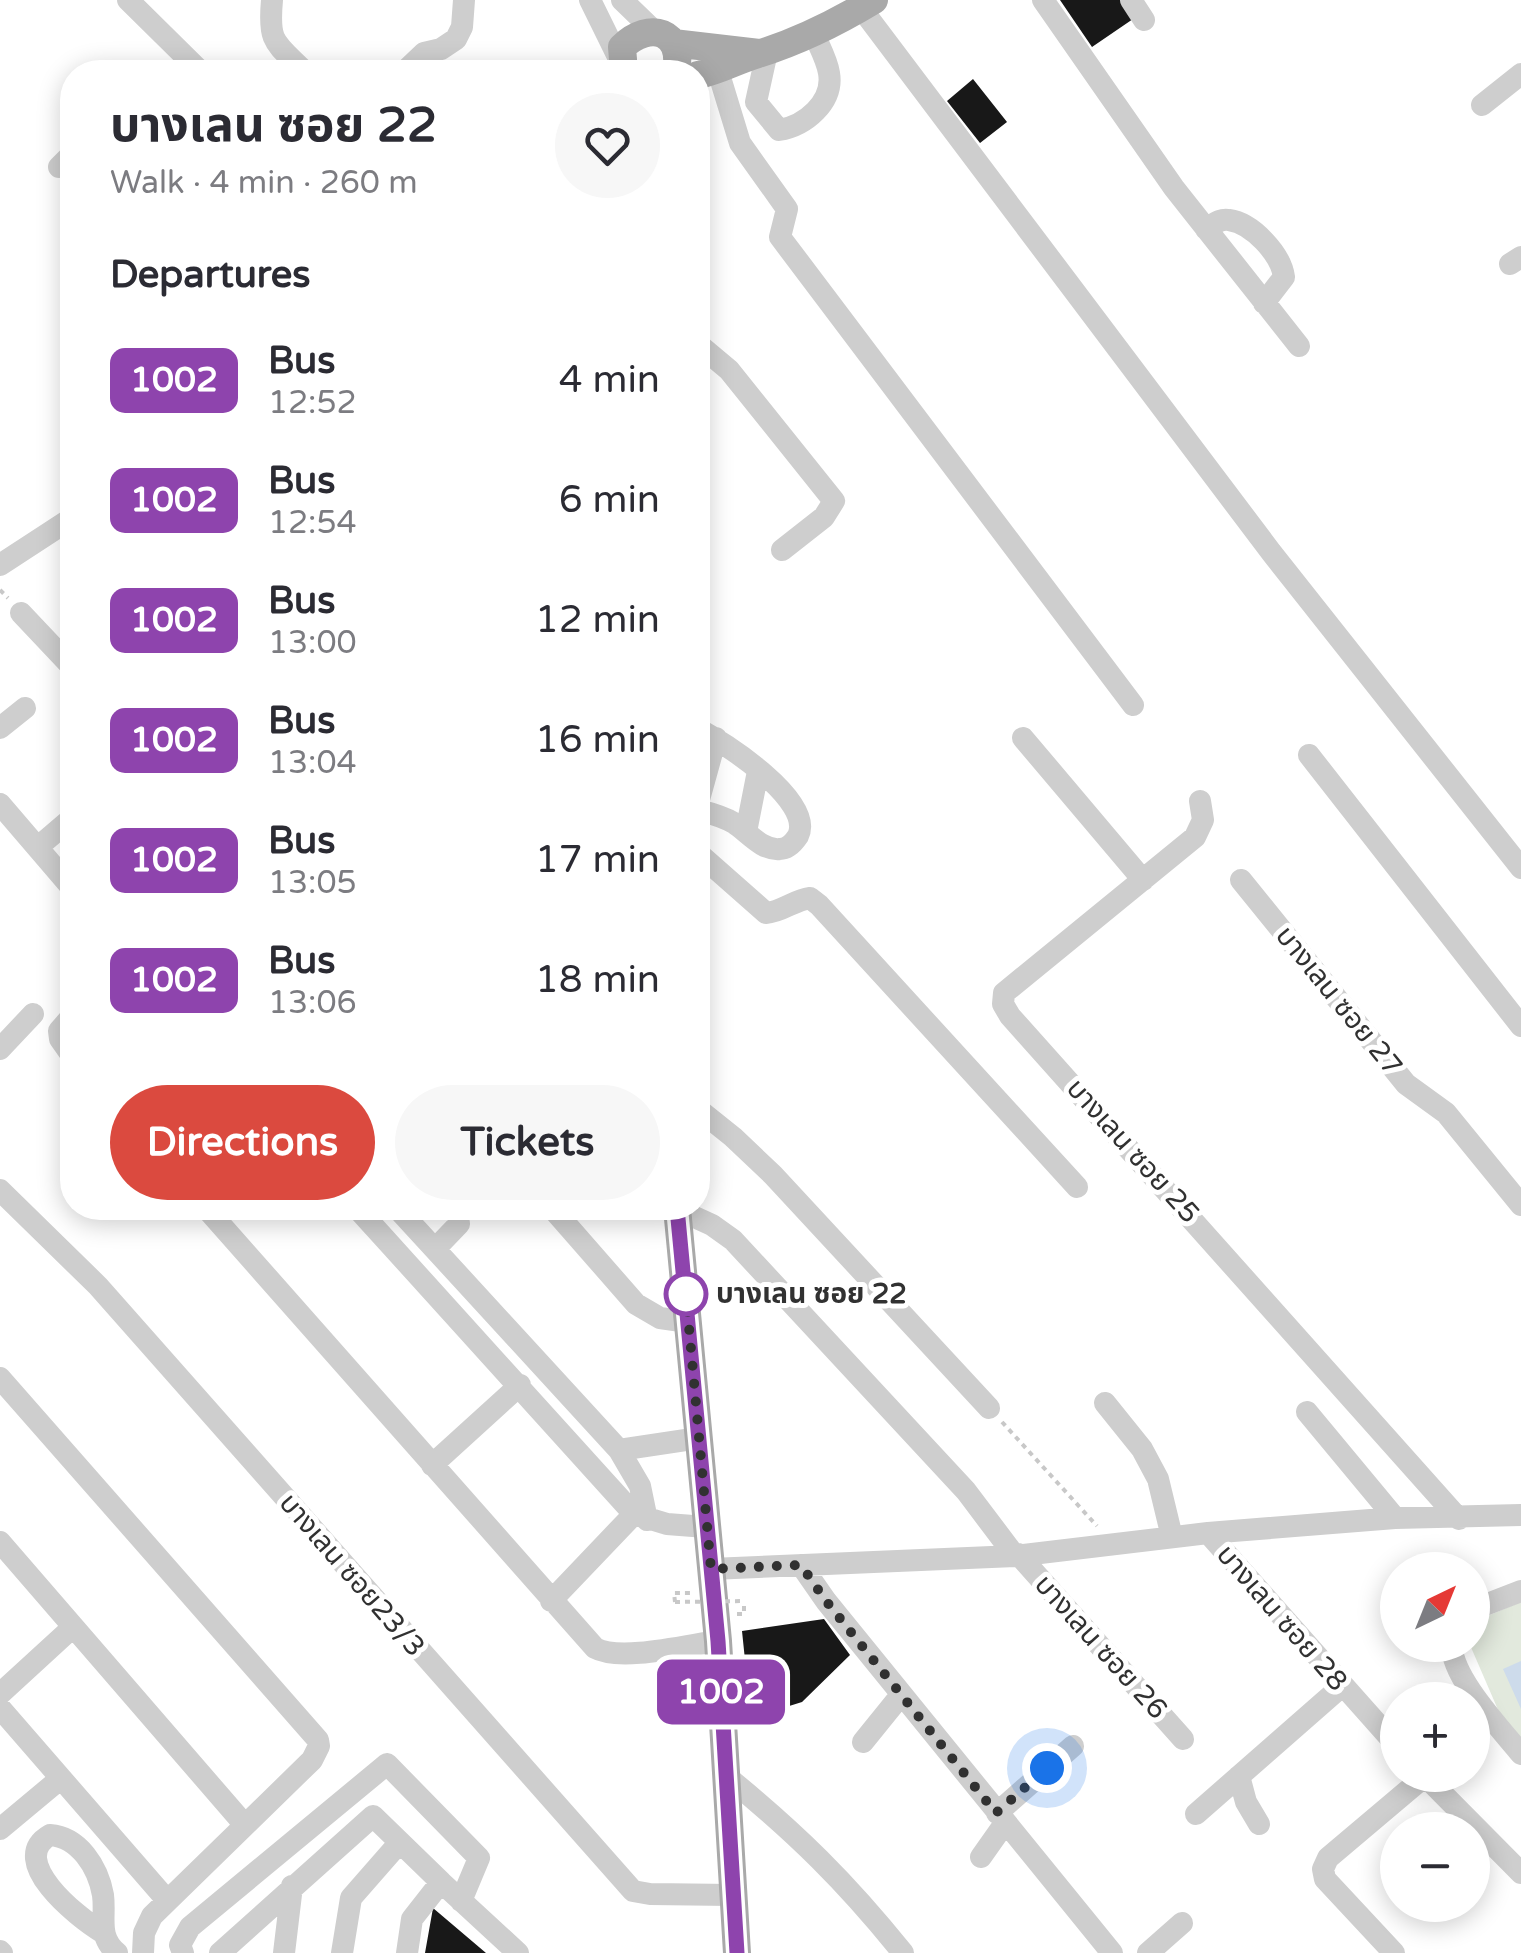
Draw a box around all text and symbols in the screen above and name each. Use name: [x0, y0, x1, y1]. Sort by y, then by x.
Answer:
button: heart: [555, 93, 660, 198]
text: บางเลน ซอย 22: [110, 97, 437, 155]
text: Walk · 4 min · 260 m: [110, 164, 418, 202]
text: Departures: [110, 252, 311, 298]
text: Bus: [268, 338, 335, 384]
text: 4 min: [559, 357, 660, 403]
text: 1002: [130, 359, 218, 401]
text: 12:52: [268, 384, 357, 422]
text: Bus: [268, 458, 335, 504]
text: 6 min: [559, 477, 660, 523]
text: 1002: [130, 479, 218, 521]
text: 12:54: [268, 504, 357, 542]
text: Bus: [268, 578, 335, 624]
text: 12 min: [535, 597, 660, 643]
text: 1002: [130, 599, 218, 641]
text: 13:00: [268, 624, 357, 662]
text: Bus: [268, 698, 335, 744]
text: 16 min: [535, 717, 660, 763]
text: 1002: [130, 719, 218, 761]
text: 13:04: [268, 744, 357, 782]
text: Bus: [268, 818, 335, 864]
text: 17 min: [535, 837, 660, 883]
text: 1002: [130, 839, 218, 881]
text: 13:05: [268, 864, 357, 902]
street label: บางเลน ซอย 27: [1268, 919, 1410, 1083]
text: Bus: [268, 938, 335, 984]
text: 18 min: [535, 957, 660, 1003]
text: 1002: [130, 959, 218, 1001]
text: 13:06: [268, 984, 357, 1022]
street label: บางเลน ซอย 25: [1059, 1072, 1207, 1230]
button: Directions: [110, 1085, 375, 1200]
button: Tickets: [395, 1085, 660, 1200]
marker: บางเลน ซอย 22: [665, 1273, 707, 1315]
place label: บางเลน ซอย 22: [716, 1277, 907, 1311]
street label: บางเลน ซอย23/3: [272, 1486, 432, 1664]
street label: บางเลน ซอย 28: [1209, 1538, 1355, 1698]
north arrow: [1380, 1552, 1490, 1662]
map controls: [1380, 1552, 1490, 1922]
street label: บางเลน ซอย 26: [1027, 1568, 1175, 1726]
line badge: 1002: [651, 1660, 791, 1724]
text: 1002: [677, 1671, 765, 1713]
button: +: [1380, 1682, 1490, 1792]
your location: [1022, 1743, 1072, 1793]
button: −: [1380, 1812, 1490, 1922]

